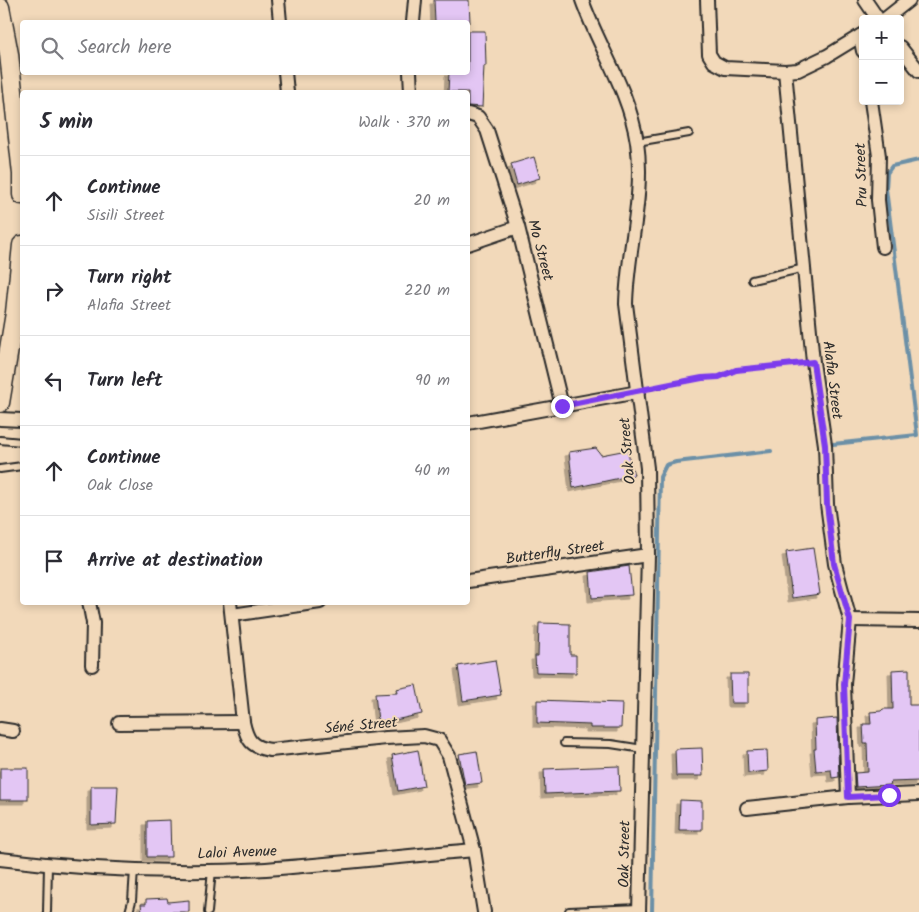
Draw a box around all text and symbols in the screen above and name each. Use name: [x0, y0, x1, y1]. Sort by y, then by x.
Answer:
map controls: [859, 15, 904, 105]
button: +: [859, 15, 904, 60]
search box: [20, 20, 470, 75]
text: Search here: [78, 33, 172, 63]
icon: search: [38, 34, 66, 62]
button: −: [859, 60, 904, 105]
text: 5 min: [40, 106, 93, 139]
text: Walk · 370 m: [358, 110, 450, 135]
street label: Pru Street: [849, 142, 875, 208]
text: Continue: [87, 173, 160, 203]
icon: ahead: [40, 187, 68, 215]
text: 20 m: [414, 188, 450, 213]
text: Sisili Street: [87, 203, 165, 228]
street label: Mo Street: [520, 217, 560, 284]
text: Turn right: [87, 263, 172, 293]
icon: right: [40, 277, 68, 305]
text: 220 m: [404, 278, 450, 303]
text: Alafia Street: [87, 293, 171, 318]
street label: Alafia Street: [815, 340, 849, 421]
text: Turn left: [87, 366, 162, 396]
icon: left: [40, 367, 68, 395]
text: 90 m: [415, 368, 450, 393]
route end: [551, 395, 574, 418]
street label: Oak Street: [613, 416, 643, 485]
text: Continue: [87, 443, 160, 473]
icon: ahead: [40, 457, 68, 485]
text: 40 m: [414, 458, 450, 483]
text: Oak Close: [87, 473, 153, 498]
street label: Butterfly Street: [504, 534, 606, 572]
text: Arrive at destination: [87, 546, 263, 576]
icon: arrive: [40, 547, 68, 575]
street label: Séné Street: [324, 711, 399, 741]
route start: [878, 784, 901, 807]
street label: Oak Street: [612, 820, 638, 888]
street label: Laloi Avenue: [197, 840, 277, 866]

